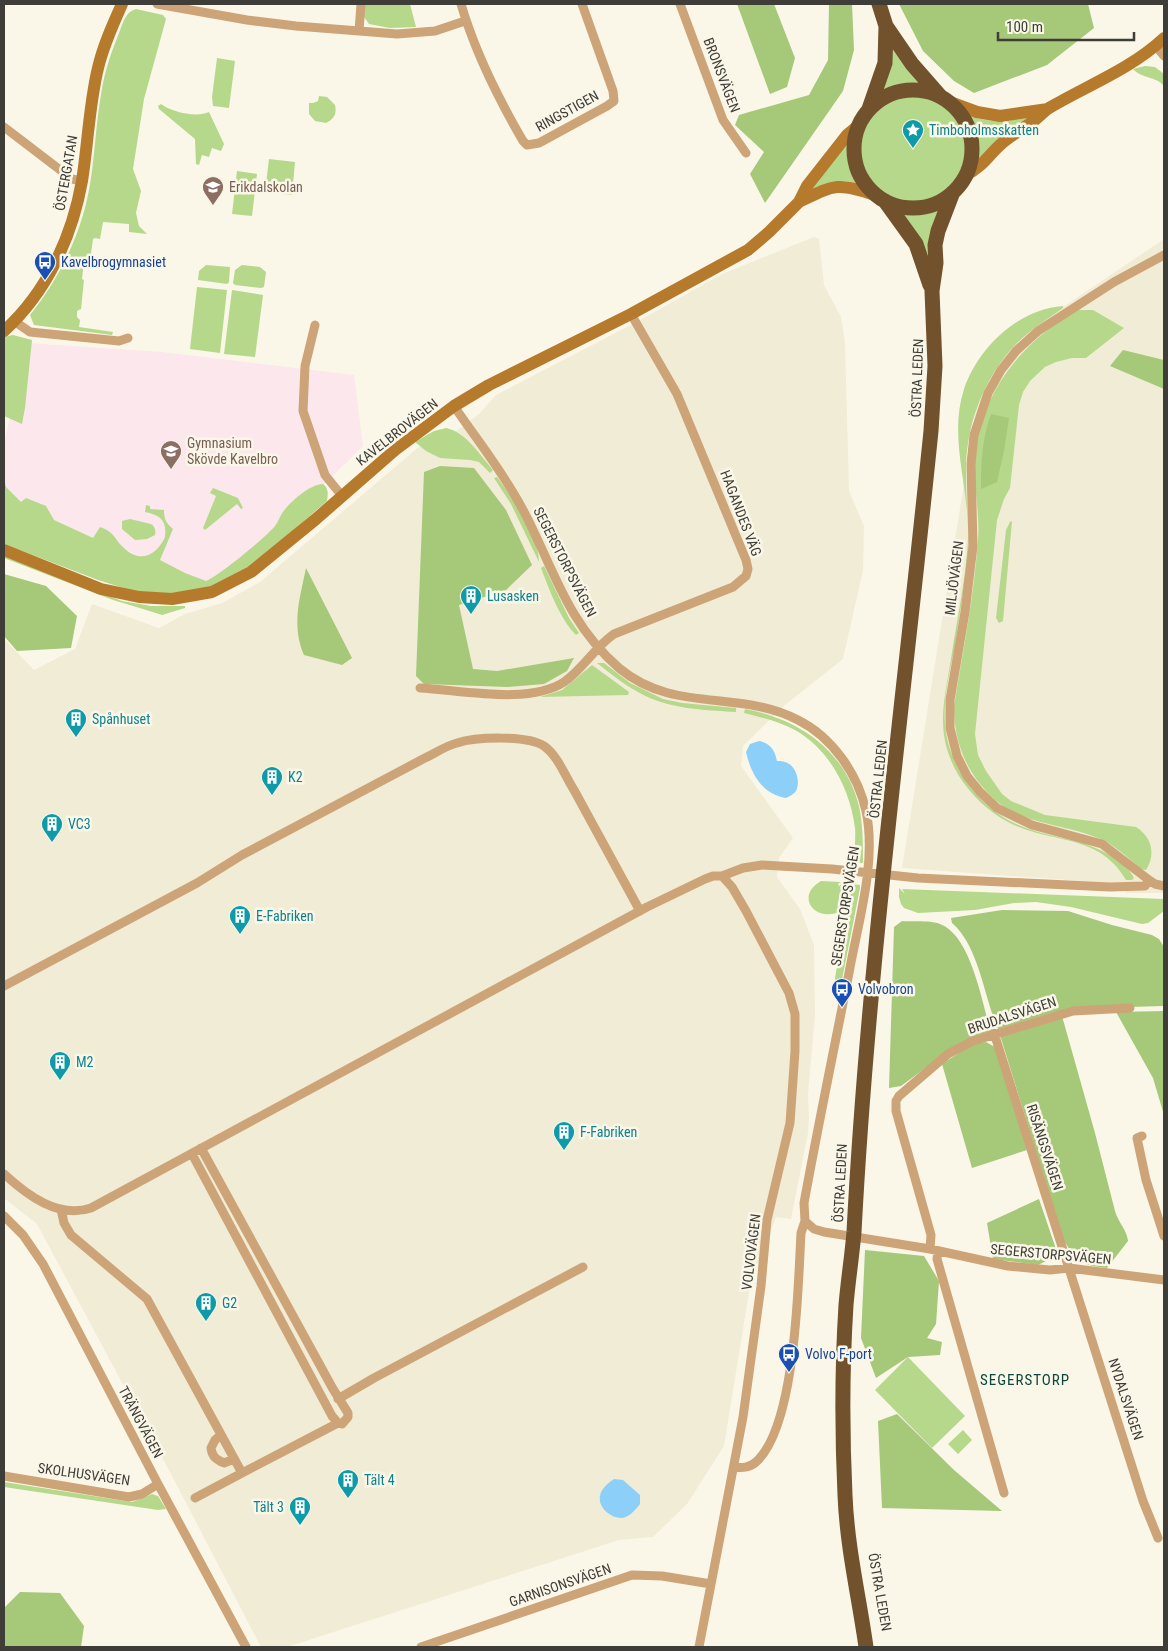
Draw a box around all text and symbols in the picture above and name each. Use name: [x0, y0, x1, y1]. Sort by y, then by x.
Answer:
scale bar: [998, 10, 1134, 42]
text: 100 m: [1006, 18, 1043, 36]
street label: BRONSVÄGEN: [700, 35, 744, 115]
street label: RINGSTIGEN: [533, 87, 601, 135]
place icon: Timboholmsskatten: [901, 118, 925, 149]
place label: Timboholmsskatten: [929, 122, 1039, 138]
street label: ÖSTERGATAN: [51, 134, 81, 212]
school or university icon: Erikdalskolan: [201, 175, 225, 206]
place label: Erikdalskolan: [229, 179, 303, 195]
bus stop icon: Kavelbrogymnasiet: [33, 250, 57, 281]
place label: Kavelbrogymnasiet: [61, 254, 166, 270]
street label: ÖSTRA LEDEN: [908, 338, 926, 418]
street label: KAVELBROVÄGEN: [353, 395, 441, 469]
place label: Gymnasium Skövde Kavelbro: [187, 435, 278, 467]
school or university icon: Gymnasium Skövde Kavelbro: [159, 439, 183, 470]
street label: HAGANDES VÄG: [717, 468, 765, 558]
street label: SEGERSTORPSVÄGEN: [530, 504, 600, 620]
street label: MILJÖVÄGEN: [941, 540, 967, 616]
building icon: Lusasken: [459, 584, 483, 615]
place label: Lusasken: [487, 588, 539, 604]
building icon: Spånhuset: [64, 707, 88, 738]
place label: Spånhuset: [92, 711, 150, 727]
street label: ÖSTRA LEDEN: [866, 739, 890, 819]
building icon: K2: [260, 765, 284, 796]
place label: K2: [288, 769, 303, 785]
building icon: VC3: [40, 812, 64, 843]
place label: VC3: [68, 816, 91, 832]
street label: SEGERSTORPSVÄGEN: [828, 845, 862, 967]
building icon: E-Fabriken: [228, 904, 252, 935]
place label: E-Fabriken: [256, 908, 314, 924]
bus stop icon: Volvobron: [830, 977, 854, 1008]
place label: Volvobron: [858, 981, 914, 997]
street label: BRUDALSVÄGEN: [966, 993, 1058, 1037]
building icon: M2: [48, 1050, 72, 1081]
place label: M2: [76, 1054, 94, 1070]
street label: RISÄNGSVÄGEN: [1024, 1102, 1066, 1192]
building icon: F-Fabriken: [552, 1120, 576, 1151]
place label: F-Fabriken: [580, 1124, 637, 1140]
street label: ÖSTRA LEDEN: [830, 1143, 850, 1223]
street label: VOLVOVÄGEN: [738, 1213, 764, 1291]
street label: SEGERSTORPSVÄGEN: [990, 1241, 1112, 1267]
building icon: G2: [194, 1291, 218, 1322]
place label: G2: [222, 1295, 237, 1311]
bus stop icon: Volvo F-port: [777, 1342, 801, 1373]
place label: Volvo F-port: [805, 1346, 872, 1362]
street label: NYDALSVÄGEN: [1105, 1356, 1147, 1442]
district label: SEGERSTORP: [980, 1371, 1070, 1389]
street label: TRÄNGVÄGEN: [115, 1383, 167, 1461]
street label: SKOLHUSVÄGEN: [37, 1460, 131, 1488]
building icon: Tält 4: [336, 1468, 360, 1499]
place label: Tält 4: [364, 1472, 395, 1488]
building icon: Tält 3: [288, 1495, 312, 1526]
place label: Tält 3: [253, 1499, 284, 1515]
street label: ÖSTRA LEDEN: [865, 1552, 895, 1632]
street label: GARNISONSVÄGEN: [507, 1560, 613, 1610]

